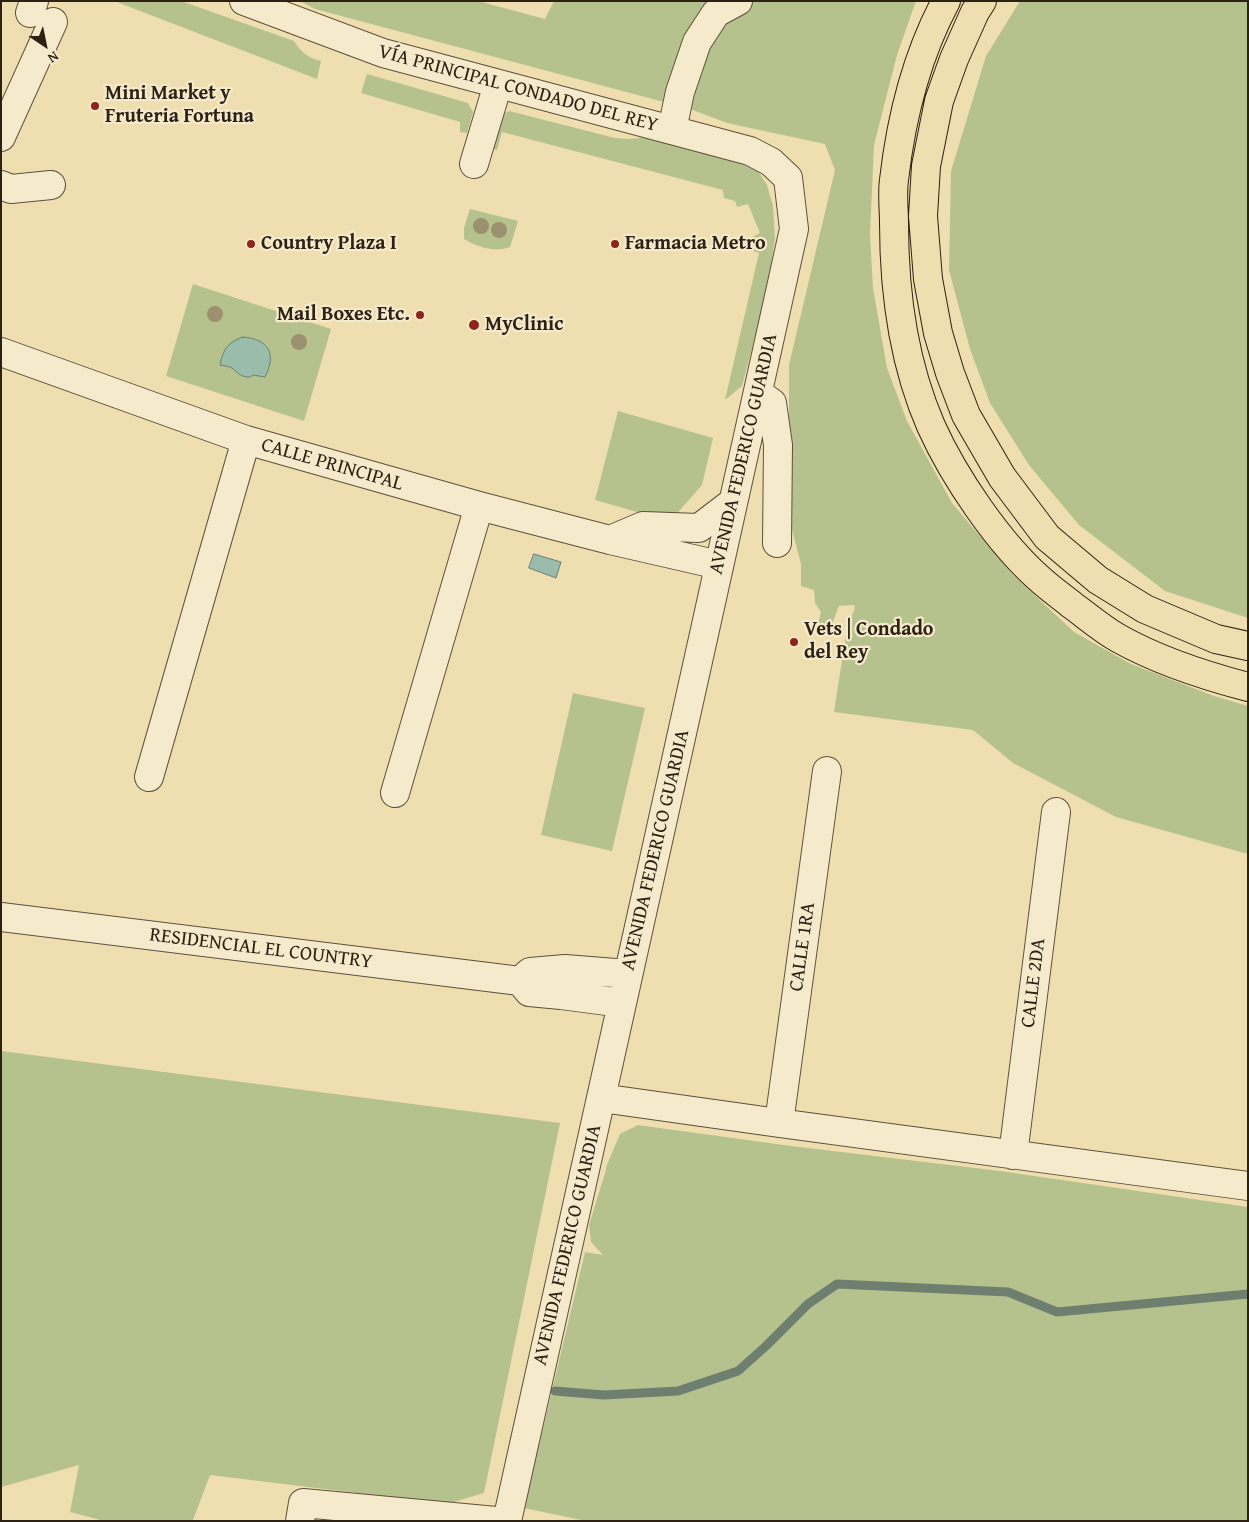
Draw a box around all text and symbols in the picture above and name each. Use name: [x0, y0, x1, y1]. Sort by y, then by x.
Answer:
north arrow: [20, 20, 70, 70]
street label: VÍA PRINCIPAL CONDADO DEL REY: [375, 40, 661, 138]
text: N: [44, 47, 63, 68]
place label: Mini Market y Fruteria Fortuna: [105, 82, 254, 129]
marker: Mini Market y Fruteria Fortuna: [89, 100, 101, 112]
place label: Country Plaza I: [261, 232, 397, 256]
place label: Farmacia Metro: [625, 232, 766, 256]
marker: Country Plaza I: [245, 238, 257, 250]
marker: Farmacia Metro: [609, 238, 621, 250]
place label: Mail Boxes Etc.: [277, 303, 410, 327]
marker: Mail Boxes Etc.: [414, 309, 426, 321]
place label: MyClinic: [485, 313, 563, 337]
marker: MyClinic: [467, 318, 481, 332]
street label: AVENIDA FEDERICO GUARDIA: [705, 331, 783, 577]
street label: CALLE PRINCIPAL: [258, 433, 406, 497]
place label: Vets | Condado del Rey: [804, 618, 934, 665]
marker: Vets | Condado del Rey: [788, 636, 800, 648]
street label: AVENIDA FEDERICO GUARDIA: [617, 727, 695, 973]
street label: CALLE 1RA: [785, 901, 821, 993]
street label: RESIDENCIAL EL COUNTRY: [148, 923, 374, 975]
street label: CALLE 2DA: [1017, 937, 1051, 1029]
street label: AVENIDA FEDERICO GUARDIA: [529, 1122, 607, 1368]

